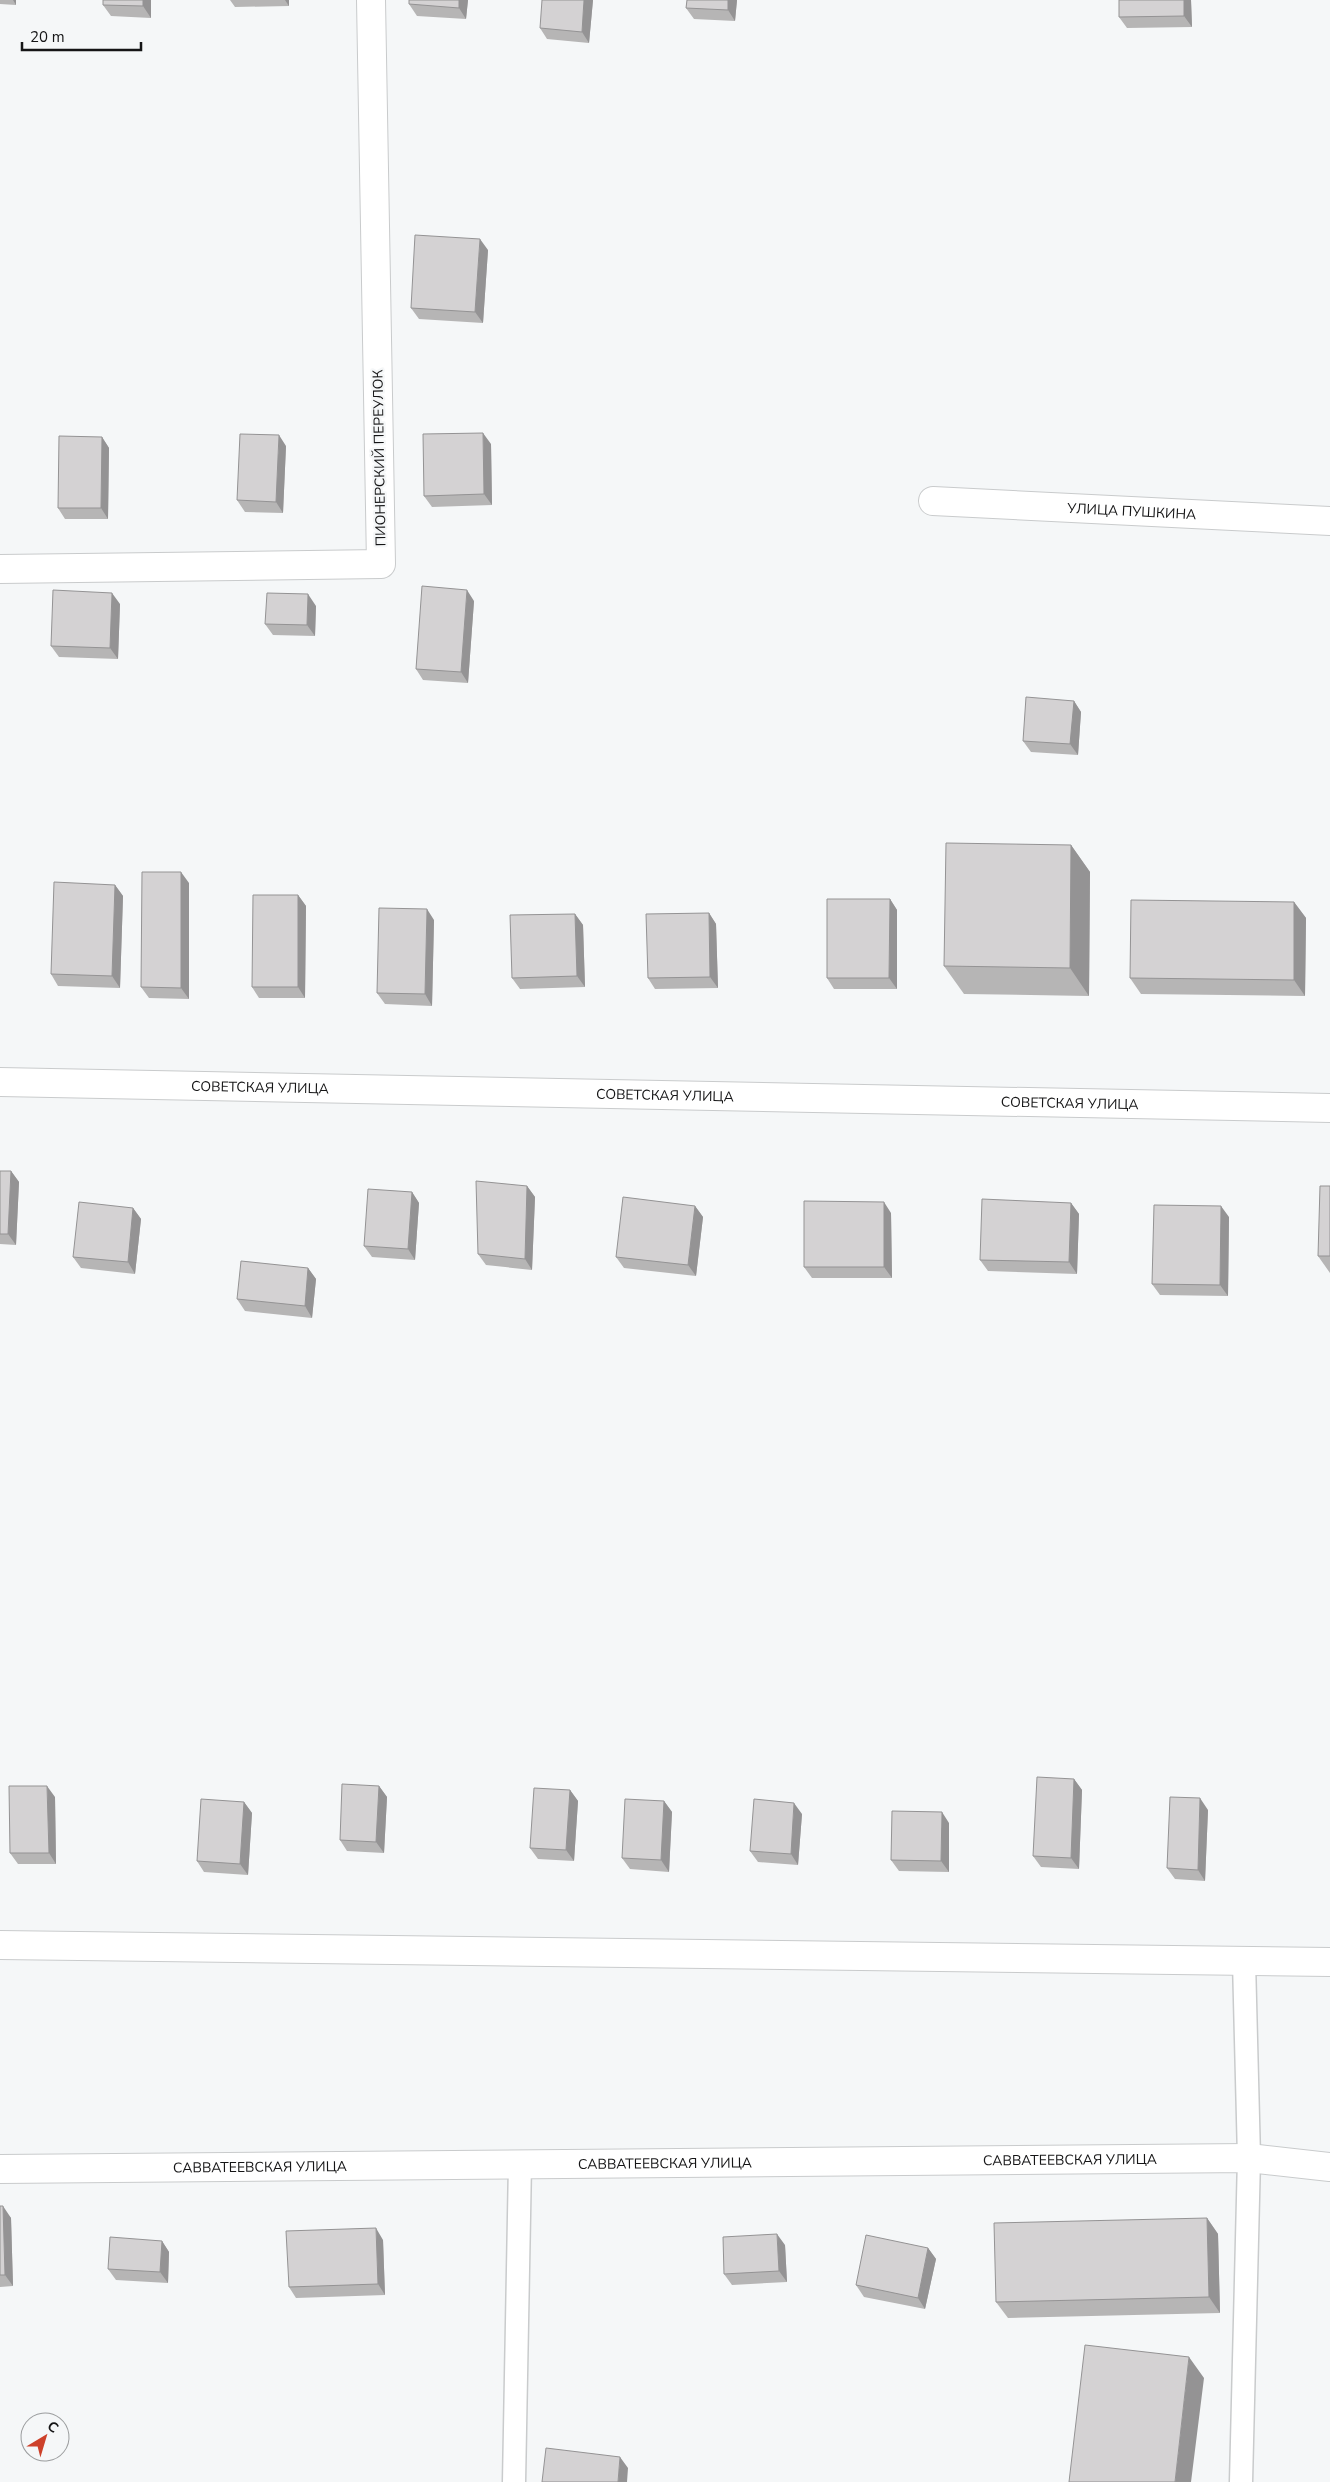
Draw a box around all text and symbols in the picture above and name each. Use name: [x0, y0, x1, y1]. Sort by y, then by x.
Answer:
scale bar: [22, 20, 141, 52]
text: 20 m: [30, 27, 65, 47]
street label: ПИОНЕРСКИЙ ПЕРЕУЛОК: [368, 369, 391, 547]
street label: УЛИЦА ПУШКИНА: [1066, 499, 1197, 524]
street label: СОВЕТСКАЯ УЛИЦА: [191, 1077, 329, 1098]
street label: СОВЕТСКАЯ УЛИЦА: [596, 1085, 734, 1106]
street label: СОВЕТСКАЯ УЛИЦА: [1001, 1093, 1139, 1114]
street label: САВВАТЕЕВСКАЯ УЛИЦА: [983, 2150, 1157, 2170]
street label: САВВАТЕЕВСКАЯ УЛИЦА: [578, 2153, 752, 2174]
street label: САВВАТЕЕВСКАЯ УЛИЦА: [173, 2157, 347, 2177]
north arrow: [20, 2412, 70, 2462]
text: С: [43, 2417, 63, 2438]

